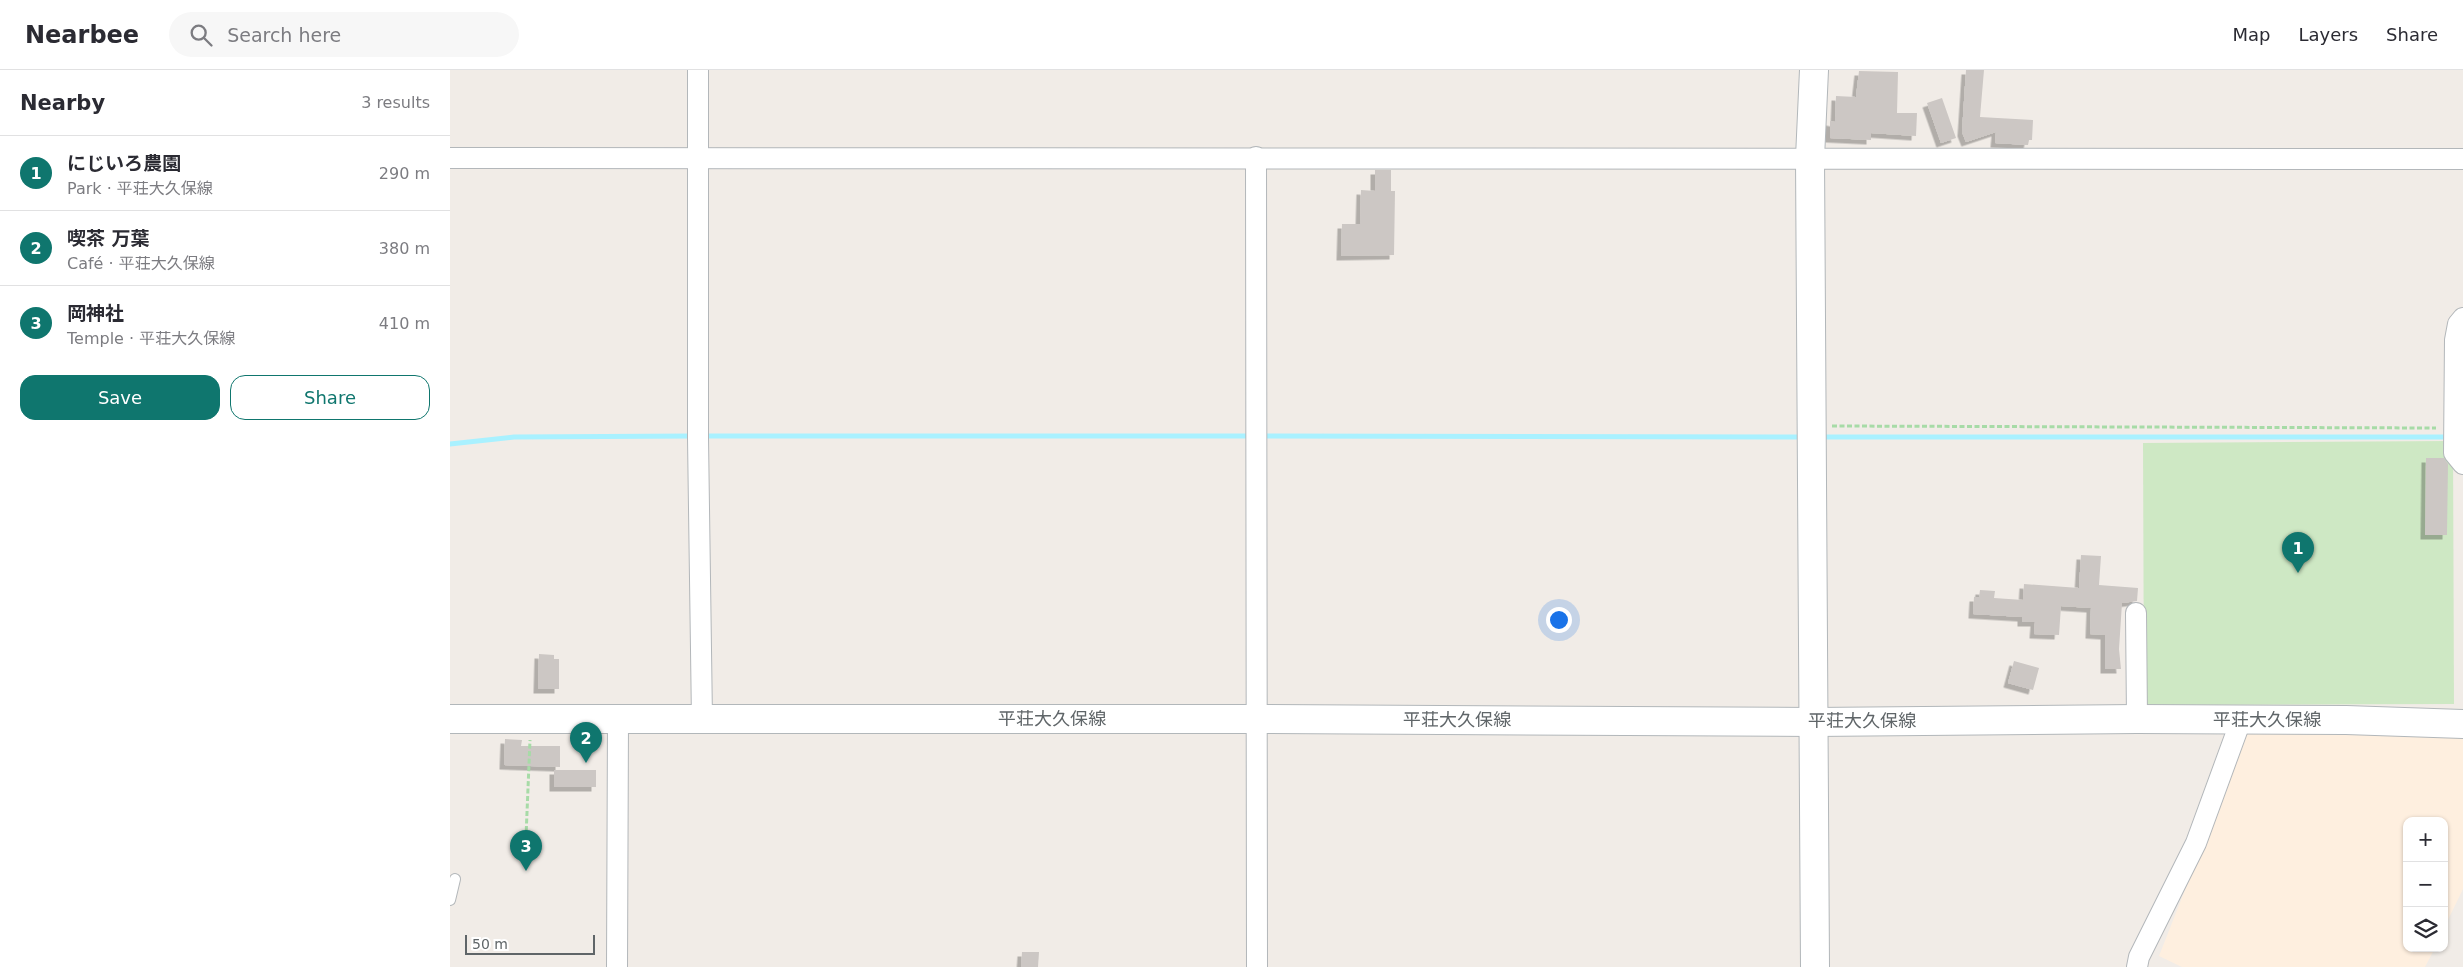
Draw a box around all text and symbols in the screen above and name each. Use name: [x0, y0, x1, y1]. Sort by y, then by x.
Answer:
search box: [169, 12, 519, 57]
text: Nearbee: [25, 21, 139, 49]
icon: search: [187, 21, 215, 49]
text: Search here: [227, 24, 341, 46]
text: Map: [2232, 24, 2270, 45]
text: Layers: [2298, 24, 2358, 45]
text: Share: [2386, 24, 2438, 45]
text: Nearby: [20, 91, 105, 115]
text: 3 results: [361, 93, 430, 112]
text: にじいろ農園: [67, 152, 181, 174]
text: 1: [30, 164, 42, 183]
text: 290 m: [379, 164, 430, 183]
text: Park · 平荘大久保線: [67, 179, 213, 198]
text: 喫茶 万葉: [67, 227, 150, 249]
text: 2: [30, 239, 42, 258]
text: 380 m: [379, 239, 430, 258]
text: Café · 平荘大久保線: [67, 254, 215, 273]
text: 岡神社: [67, 302, 124, 324]
text: 3: [30, 314, 42, 333]
text: 410 m: [379, 314, 430, 333]
text: Temple · 平荘大久保線: [67, 329, 235, 348]
button: Save: [20, 375, 220, 420]
button: Share: [230, 375, 430, 420]
pin: 1: [2282, 532, 2314, 573]
your location: [1546, 607, 1572, 633]
street label: 平荘大久保線: [998, 708, 1106, 729]
street label: 平荘大久保線: [1403, 709, 1511, 730]
street label: 平荘大久保線: [2213, 709, 2321, 730]
street label: 平荘大久保線: [1808, 710, 1916, 731]
pin: 2: [570, 722, 602, 763]
map controls: [2403, 817, 2448, 952]
button: +: [2403, 817, 2448, 862]
pin: 3: [510, 830, 542, 871]
button: −: [2403, 862, 2448, 907]
button: layers: [2403, 907, 2448, 952]
scale bar: [465, 932, 595, 955]
text: 50 m: [472, 936, 508, 952]

